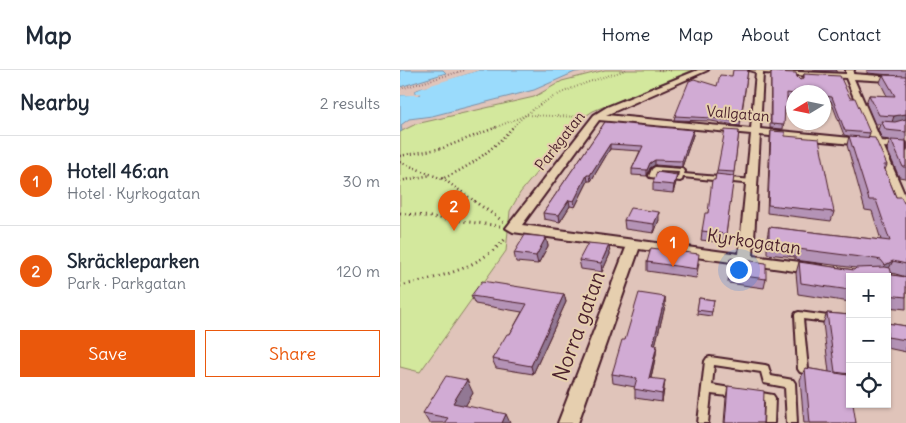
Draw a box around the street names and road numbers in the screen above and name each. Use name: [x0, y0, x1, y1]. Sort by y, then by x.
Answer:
street label: Vallgatan: [706, 101, 771, 126]
street label: Parkgatan: [531, 107, 589, 174]
street label: Kyrkogatan: [706, 224, 803, 259]
street label: Norra gatan: [546, 267, 611, 384]

